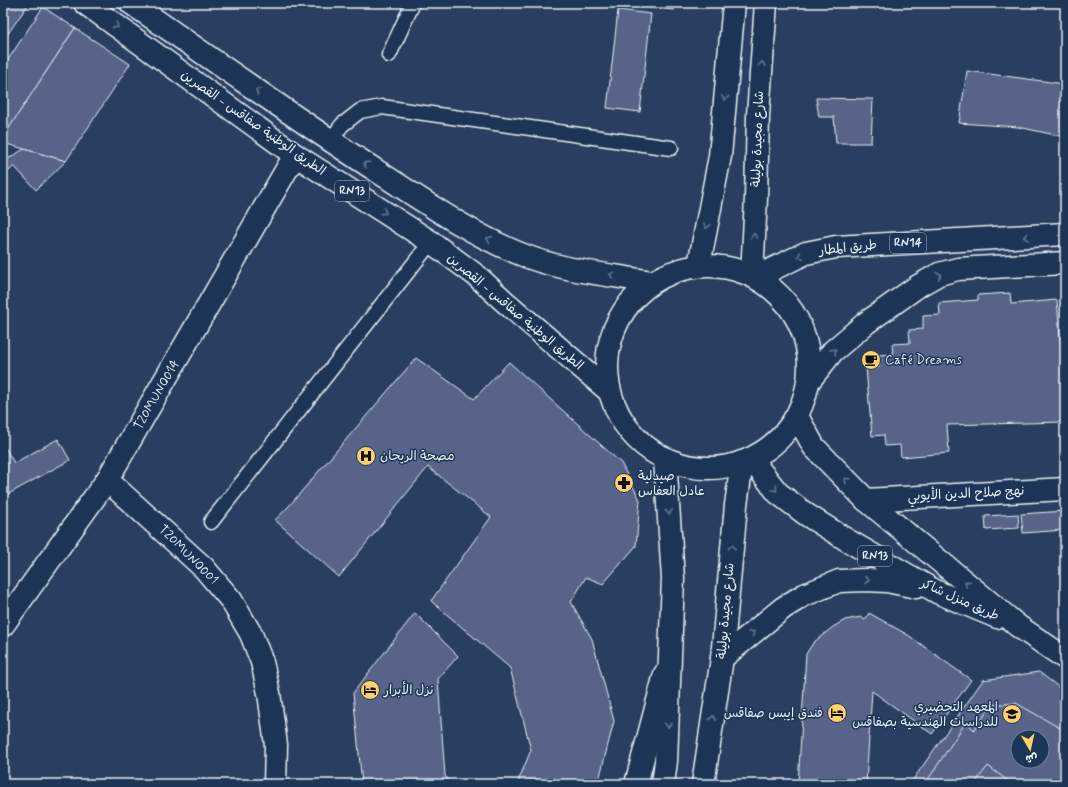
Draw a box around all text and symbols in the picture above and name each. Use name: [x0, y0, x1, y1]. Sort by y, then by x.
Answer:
one-way arrow: [112, 21, 119, 28]
one-way arrow: [757, 61, 766, 67]
street label: الطريق الوطنية صفاقس - القصرين: [177, 66, 329, 180]
one-way arrow: [255, 88, 262, 96]
street label: شارع مجيدة بوليلة: [748, 90, 768, 188]
one-way arrow: [721, 94, 730, 101]
one-way arrow: [363, 161, 370, 169]
road number: RN13: [335, 181, 369, 201]
one-way arrow: [380, 207, 387, 215]
one-way arrow: [703, 223, 711, 229]
one-way arrow: [1023, 232, 1029, 241]
one-way arrow: [750, 233, 759, 239]
road number: RN14: [890, 233, 926, 253]
one-way arrow: [485, 236, 493, 244]
street label: طريق المطار: [817, 237, 878, 260]
street label: الطريق الوطنية صفاقس - القصرين: [443, 250, 587, 374]
one-way arrow: [796, 251, 804, 259]
one-way arrow: [609, 271, 616, 280]
one-way arrow: [934, 272, 942, 280]
one-way arrow: [829, 348, 837, 356]
cafe icon: Café Dreams: [860, 349, 882, 371]
place label: Café Dreams: [885, 352, 962, 369]
street label: T20MUN0014: [130, 356, 184, 433]
hospital icon: مصحة الريحان: [355, 445, 377, 467]
place label: مصحة الريحان: [380, 448, 455, 465]
place label: صيدلية عادل العفاس: [638, 468, 706, 500]
pharmacy icon: صيدلية عادل العفاس: [613, 472, 635, 494]
one-way arrow: [844, 478, 852, 485]
street label: نهج صلاح الدين الأيوبي: [907, 481, 1025, 508]
one-way arrow: [771, 485, 778, 492]
one-way arrow: [664, 509, 673, 515]
street label: T20MUN0001: [155, 522, 221, 588]
one-way arrow: [727, 544, 736, 550]
road number: RN13: [858, 546, 892, 566]
street label: شارع مجيدة بوليلة: [713, 562, 739, 660]
street label: طريق منزل شاكر: [917, 575, 1002, 625]
one-way arrow: [864, 576, 870, 584]
one-way arrow: [964, 581, 971, 588]
one-way arrow: [747, 630, 755, 637]
hotel icon: نزل الأبرار: [359, 679, 381, 701]
place label: نزل الأبرار: [383, 681, 434, 699]
place label: المعهد التحضيري للدراسات الهندسية بصفاقس: [852, 699, 998, 731]
hotel icon: فندق إيبس صفاقس: [826, 702, 848, 724]
school or university icon: المعهد التحضيري للدراسات الهندسية بصفاقس: [1001, 703, 1023, 725]
place label: فندق إيبس صفاقس: [724, 705, 823, 722]
one-way arrow: [708, 715, 717, 721]
one-way arrow: [663, 722, 672, 728]
north arrow: [1010, 729, 1050, 769]
text: ش: [1024, 750, 1038, 766]

